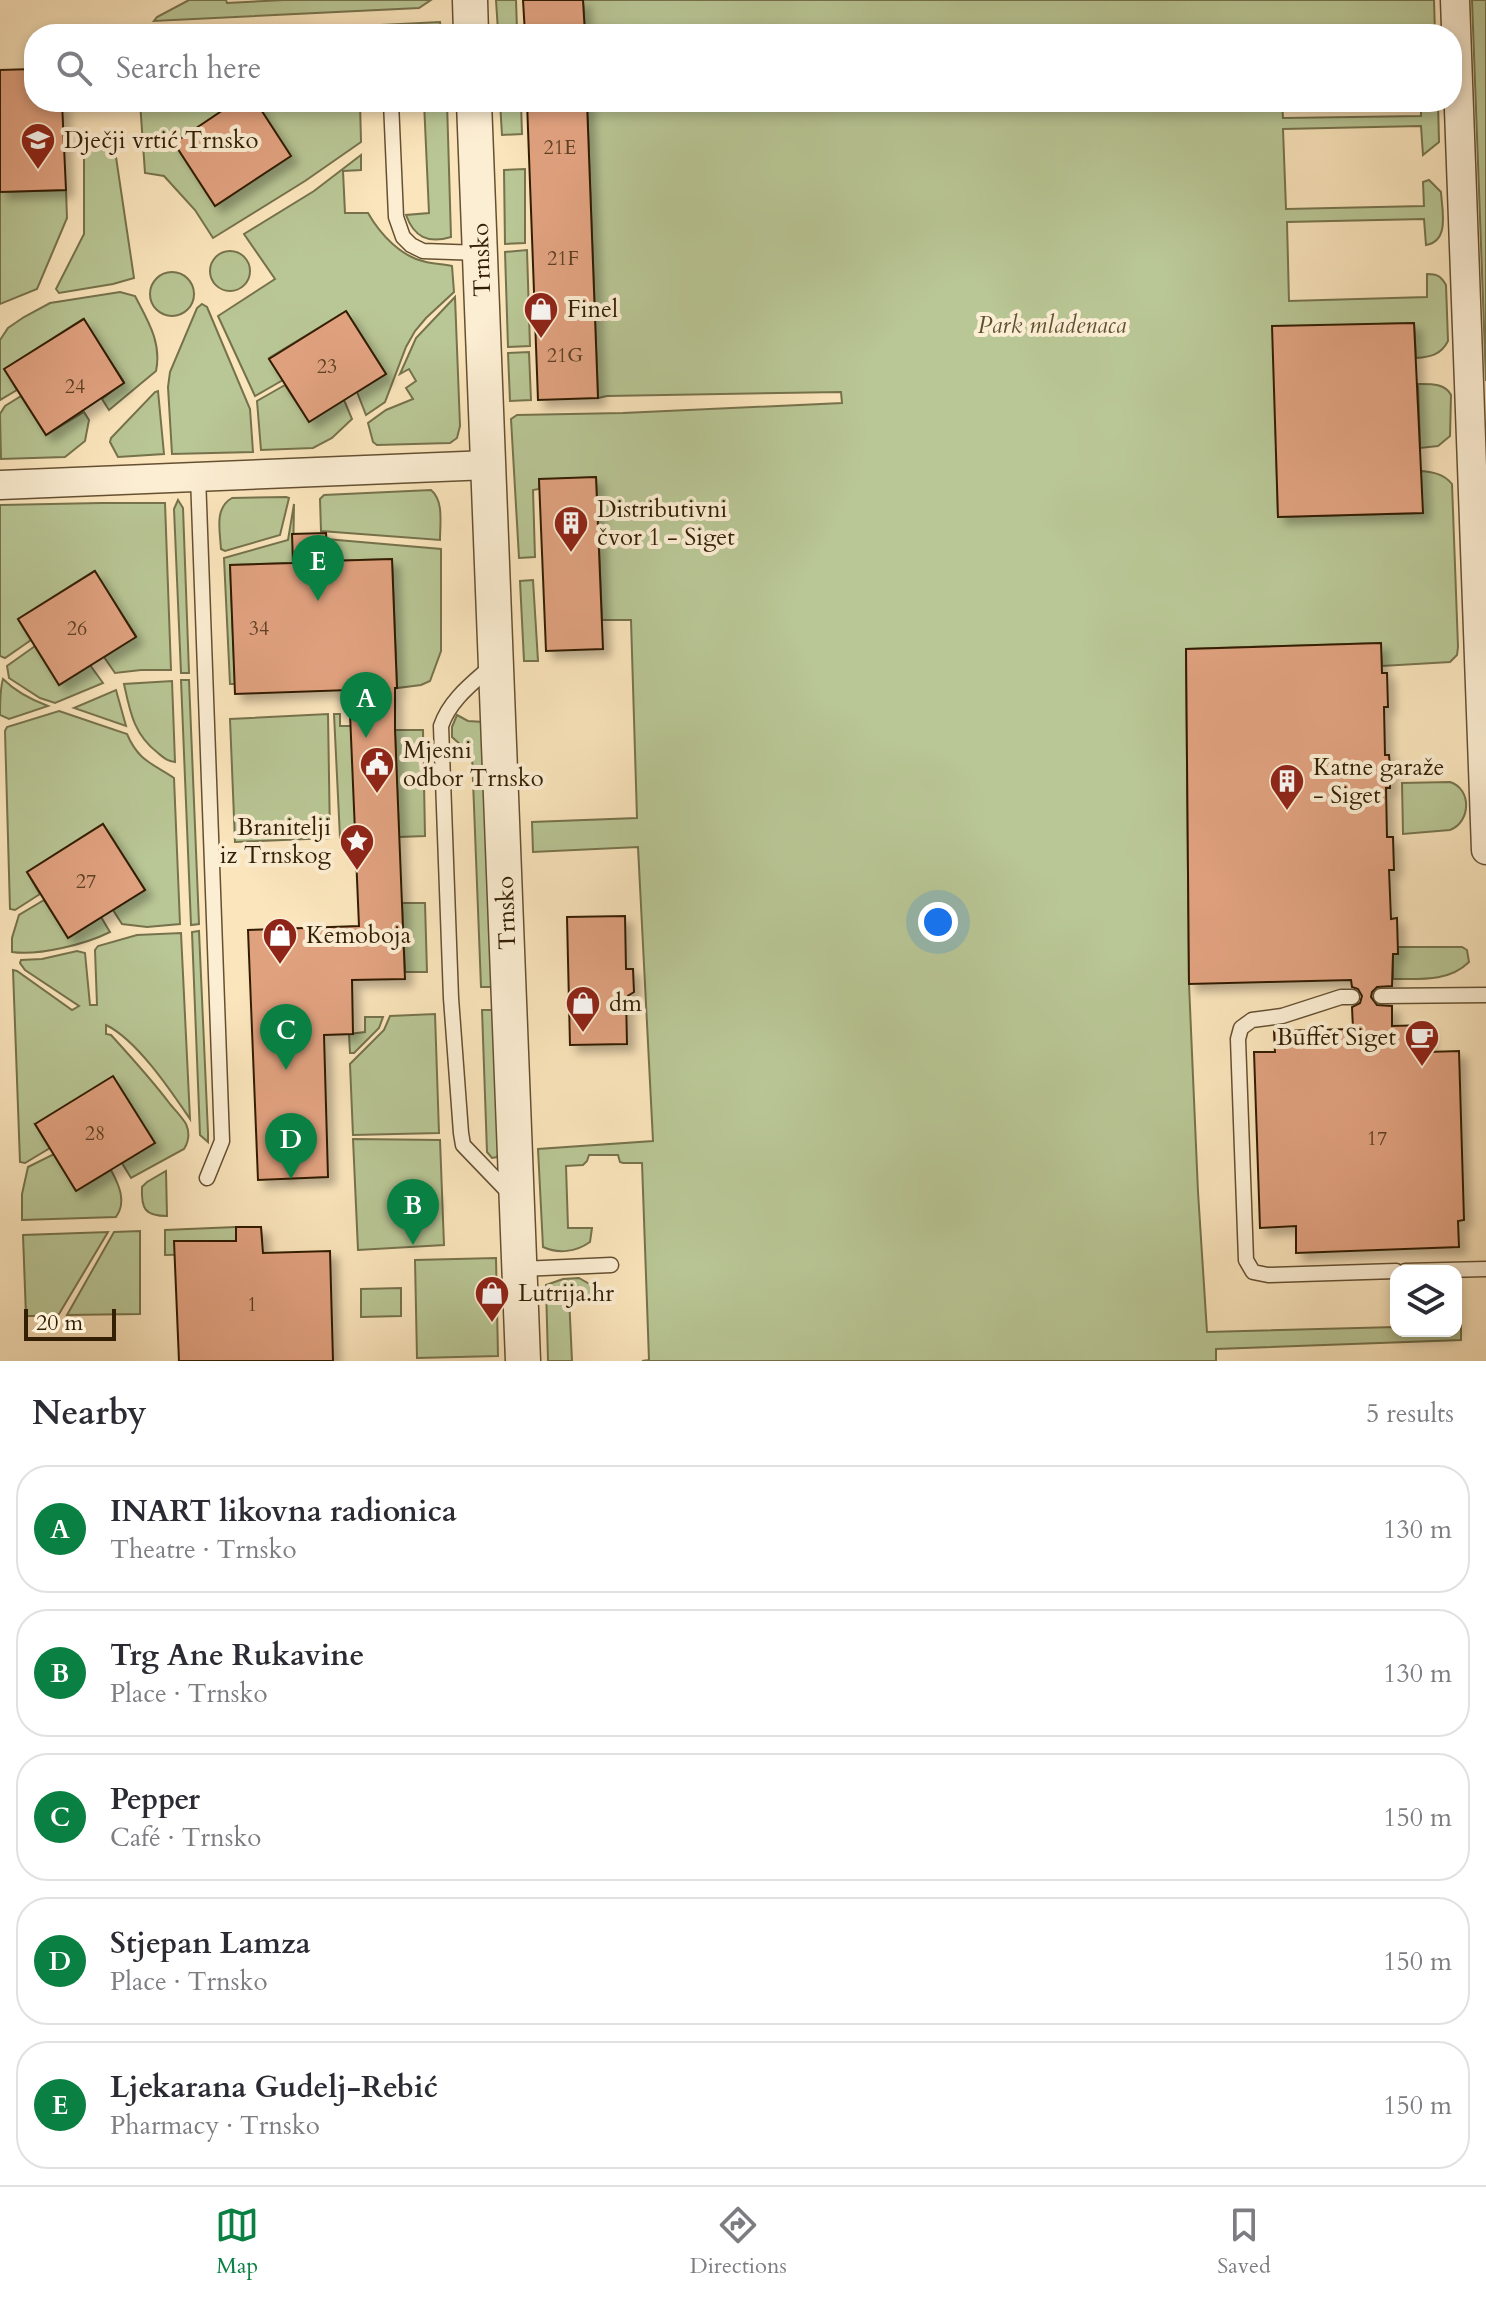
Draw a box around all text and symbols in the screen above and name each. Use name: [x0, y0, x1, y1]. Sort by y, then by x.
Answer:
search box: [24, 24, 1462, 112]
icon: search: [52, 46, 96, 90]
text: Search here: [116, 48, 261, 89]
school or university icon: Dječji vrtić Trnsko: [19, 121, 57, 171]
place label: Dječji vrtić Trnsko: [64, 124, 259, 157]
house number: 21E: [544, 134, 576, 161]
street label: Trnsko: [464, 222, 499, 297]
house number: 21F: [547, 245, 579, 272]
shop icon: Finel: [522, 290, 560, 340]
place label: Finel: [567, 293, 618, 326]
park label: Park mladenaca: [978, 309, 1127, 342]
house number: 21G: [547, 342, 583, 369]
house number: 23: [317, 353, 337, 380]
house number: 24: [65, 373, 85, 400]
place label: Distributivni čvor 1 - Siget: [597, 493, 735, 554]
building icon: Distributivni čvor 1 - Siget: [552, 504, 590, 554]
pin: E: [292, 535, 344, 601]
house number: 26: [67, 615, 87, 642]
house number: 34: [249, 615, 269, 642]
pin: A: [340, 672, 392, 738]
place label: Mjesni odbor Trnsko: [403, 734, 544, 795]
public building icon: Mjesni odbor Trnsko: [358, 745, 396, 795]
place label: Katne garaže - Siget: [1313, 751, 1444, 812]
building icon: Katne garaže - Siget: [1268, 762, 1306, 812]
place label: Branitelji iz Trnskog: [220, 811, 332, 872]
place icon: Branitelji iz Trnskog: [338, 822, 376, 872]
house number: 27: [76, 868, 96, 895]
street label: Trnsko: [489, 875, 524, 950]
your location: [918, 902, 958, 942]
shop icon: Kemoboja: [261, 916, 299, 966]
place label: Kemoboja: [306, 919, 412, 952]
shop icon: dm: [564, 984, 602, 1034]
place label: dm: [609, 987, 643, 1020]
pin: C: [260, 1004, 312, 1070]
cafe icon: Buffet Siget: [1403, 1018, 1441, 1068]
place label: Buffet Siget: [1276, 1021, 1396, 1054]
pin: D: [265, 1113, 317, 1179]
house number: 28: [85, 1120, 105, 1147]
house number: 17: [1367, 1125, 1387, 1152]
pin: B: [387, 1179, 439, 1245]
map controls: [1390, 1265, 1462, 1337]
button: layers: [1390, 1265, 1462, 1337]
shop icon: Lutrija.hr: [473, 1274, 511, 1324]
place label: Lutrija.hr: [518, 1277, 614, 1310]
house number: 1: [247, 1291, 257, 1318]
scale bar: [24, 1305, 116, 1341]
text: 20 m: [36, 1308, 83, 1338]
text: Nearby: [32, 1390, 147, 1436]
text: 5 results: [1366, 1396, 1454, 1431]
text: INART likovna radionica: [110, 1491, 457, 1532]
text: A: [50, 1512, 70, 1547]
text: 130 m: [1383, 1512, 1452, 1547]
text: Theatre · Trnsko: [110, 1532, 296, 1567]
text: Trg Ane Rukavine: [110, 1635, 364, 1676]
text: B: [51, 1656, 69, 1691]
text: 130 m: [1383, 1656, 1452, 1691]
text: Place · Trnsko: [110, 1676, 267, 1711]
text: Pepper: [110, 1779, 200, 1820]
text: C: [50, 1800, 70, 1835]
text: 150 m: [1383, 1800, 1452, 1835]
text: Café · Trnsko: [110, 1820, 261, 1855]
text: Stjepan Lamza: [110, 1923, 311, 1964]
text: D: [49, 1944, 71, 1979]
text: 150 m: [1383, 1944, 1452, 1979]
text: Place · Trnsko: [110, 1964, 267, 1999]
text: Ljekarana Gudelj-Rebić: [110, 2067, 438, 2108]
text: E: [52, 2088, 68, 2123]
text: 150 m: [1383, 2088, 1452, 2123]
text: Pharmacy · Trnsko: [110, 2108, 320, 2143]
tab: Map: [215, 2203, 259, 2281]
tab: Directions: [690, 2203, 787, 2281]
tab: Saved: [1217, 2203, 1271, 2281]

